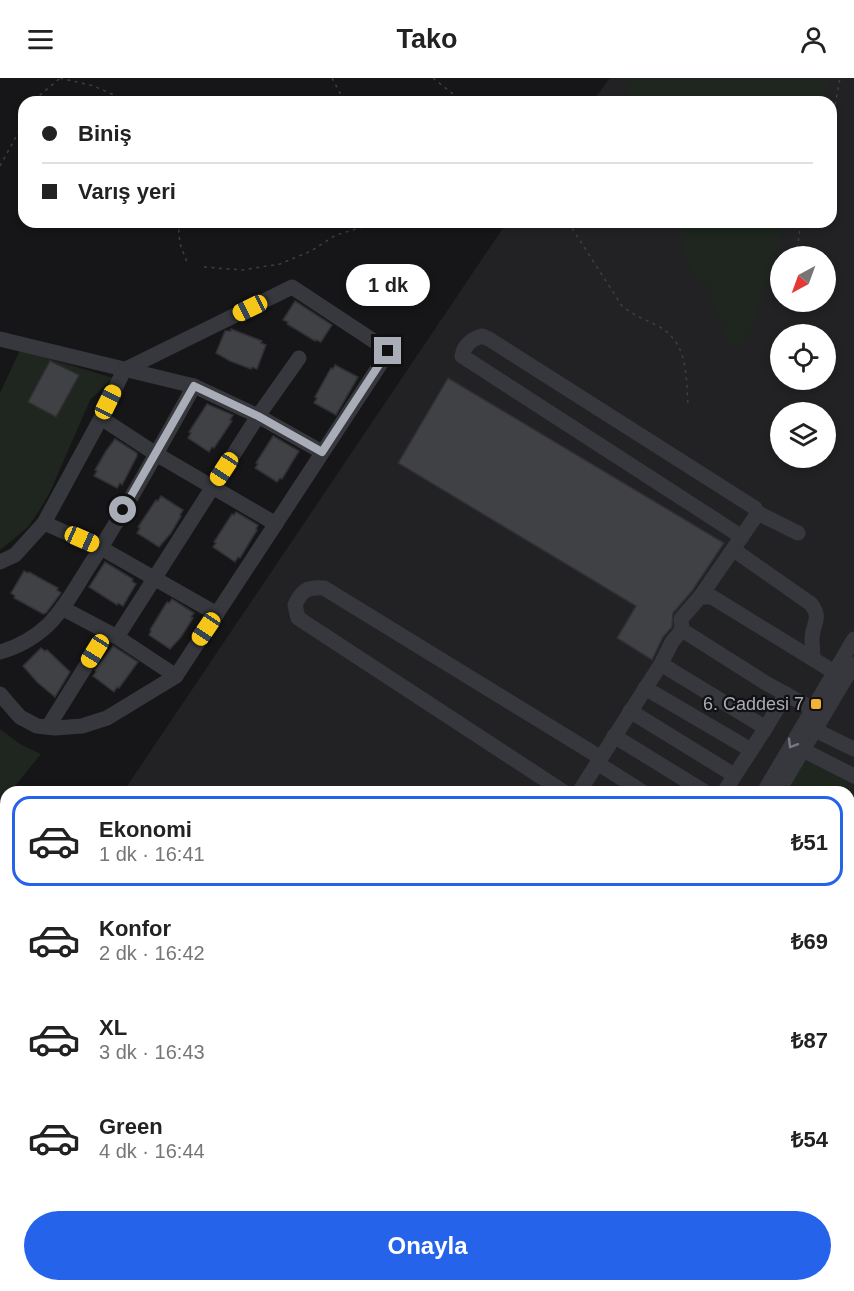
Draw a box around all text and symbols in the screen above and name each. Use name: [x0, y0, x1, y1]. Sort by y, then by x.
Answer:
icon: menu: [24, 23, 57, 56]
icon: person: [797, 23, 830, 56]
text: Tako: [396, 24, 458, 54]
text: Biniş: [78, 121, 132, 146]
text: Varış yeri: [78, 179, 176, 204]
north arrow: [770, 246, 836, 312]
map controls: [770, 246, 836, 468]
callout: 1 dk: [346, 264, 430, 306]
text: 1 dk: [368, 274, 408, 296]
car: [230, 292, 270, 324]
button: locate: [770, 324, 836, 390]
route end: [374, 337, 401, 364]
car: [92, 382, 124, 422]
button: layers: [770, 402, 836, 468]
car: [207, 449, 241, 489]
route start: [109, 496, 136, 523]
car: [62, 523, 102, 555]
car: [188, 609, 224, 649]
car: [78, 631, 112, 671]
place label: 6. Caddesi 7: [703, 694, 804, 714]
marker: 6. Caddesi 7: [809, 697, 823, 711]
one-way arrow: [788, 738, 800, 748]
icon: car: [27, 814, 81, 868]
text: Ekonomi: [99, 817, 192, 842]
text: ₺51: [791, 830, 828, 855]
text: 1 dk · 16:41: [99, 843, 205, 865]
icon: car: [27, 913, 81, 967]
text: Konfor: [99, 916, 171, 941]
text: ₺69: [791, 929, 828, 954]
text: 2 dk · 16:42: [99, 942, 205, 964]
icon: car: [27, 1012, 81, 1066]
text: XL: [99, 1015, 127, 1040]
text: ₺87: [791, 1028, 828, 1053]
text: 3 dk · 16:43: [99, 1041, 205, 1063]
icon: car: [27, 1111, 81, 1165]
text: Green: [99, 1114, 163, 1139]
text: ₺54: [791, 1127, 828, 1152]
text: 4 dk · 16:44: [99, 1140, 205, 1162]
button: Onayla: [24, 1211, 831, 1280]

